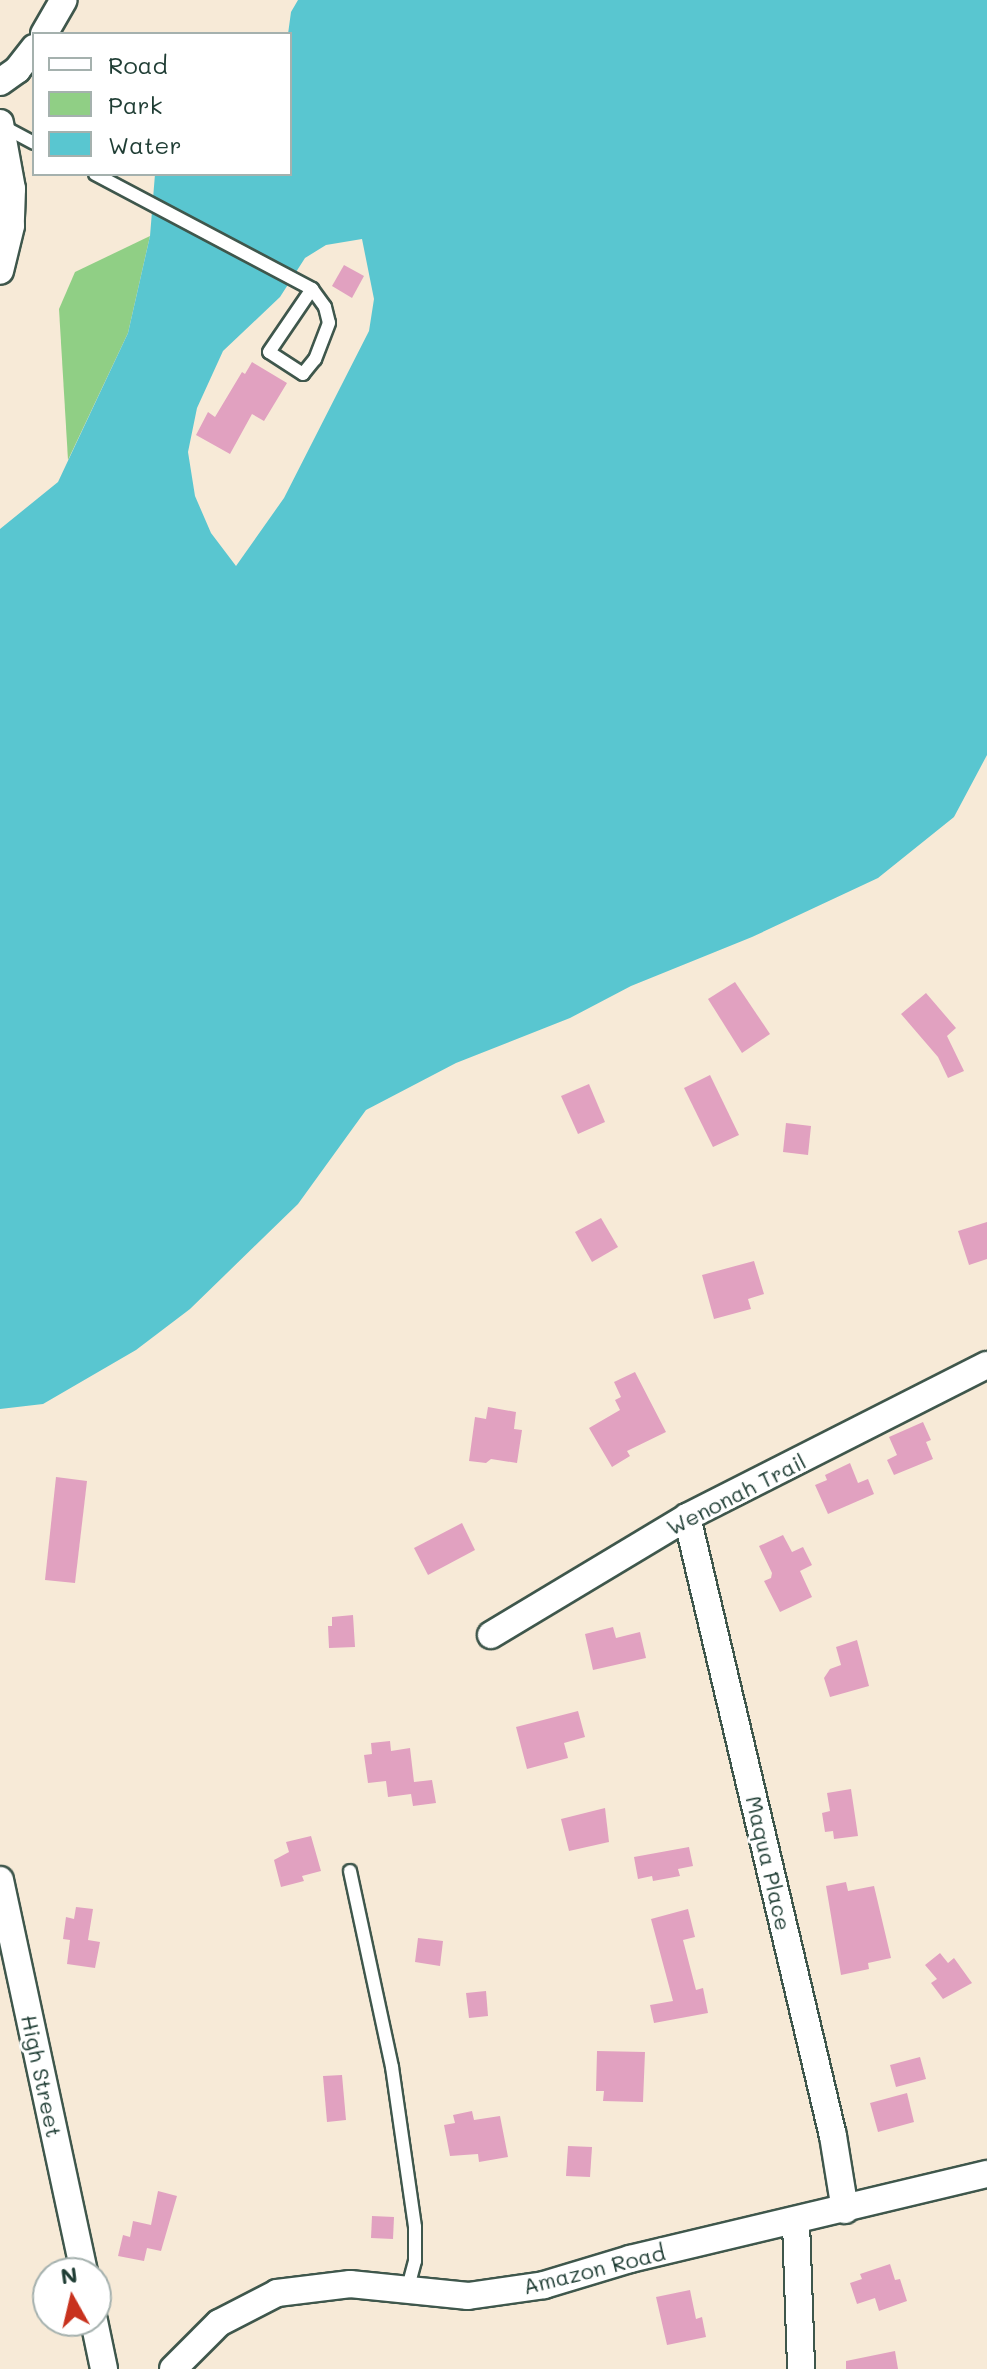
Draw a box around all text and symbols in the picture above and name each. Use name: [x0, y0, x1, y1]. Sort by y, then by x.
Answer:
legend: [32, 32, 292, 176]
text: Road: [108, 49, 168, 80]
text: Park: [108, 89, 162, 120]
text: Water: [108, 129, 182, 160]
street label: Wenonah Trail: [662, 1448, 810, 1540]
street label: Maqua Place: [741, 1793, 797, 1933]
street label: High Street: [16, 2012, 68, 2140]
street label: Amazon Road: [520, 2239, 668, 2299]
north arrow: [32, 2257, 112, 2337]
text: N: [59, 2259, 79, 2290]

